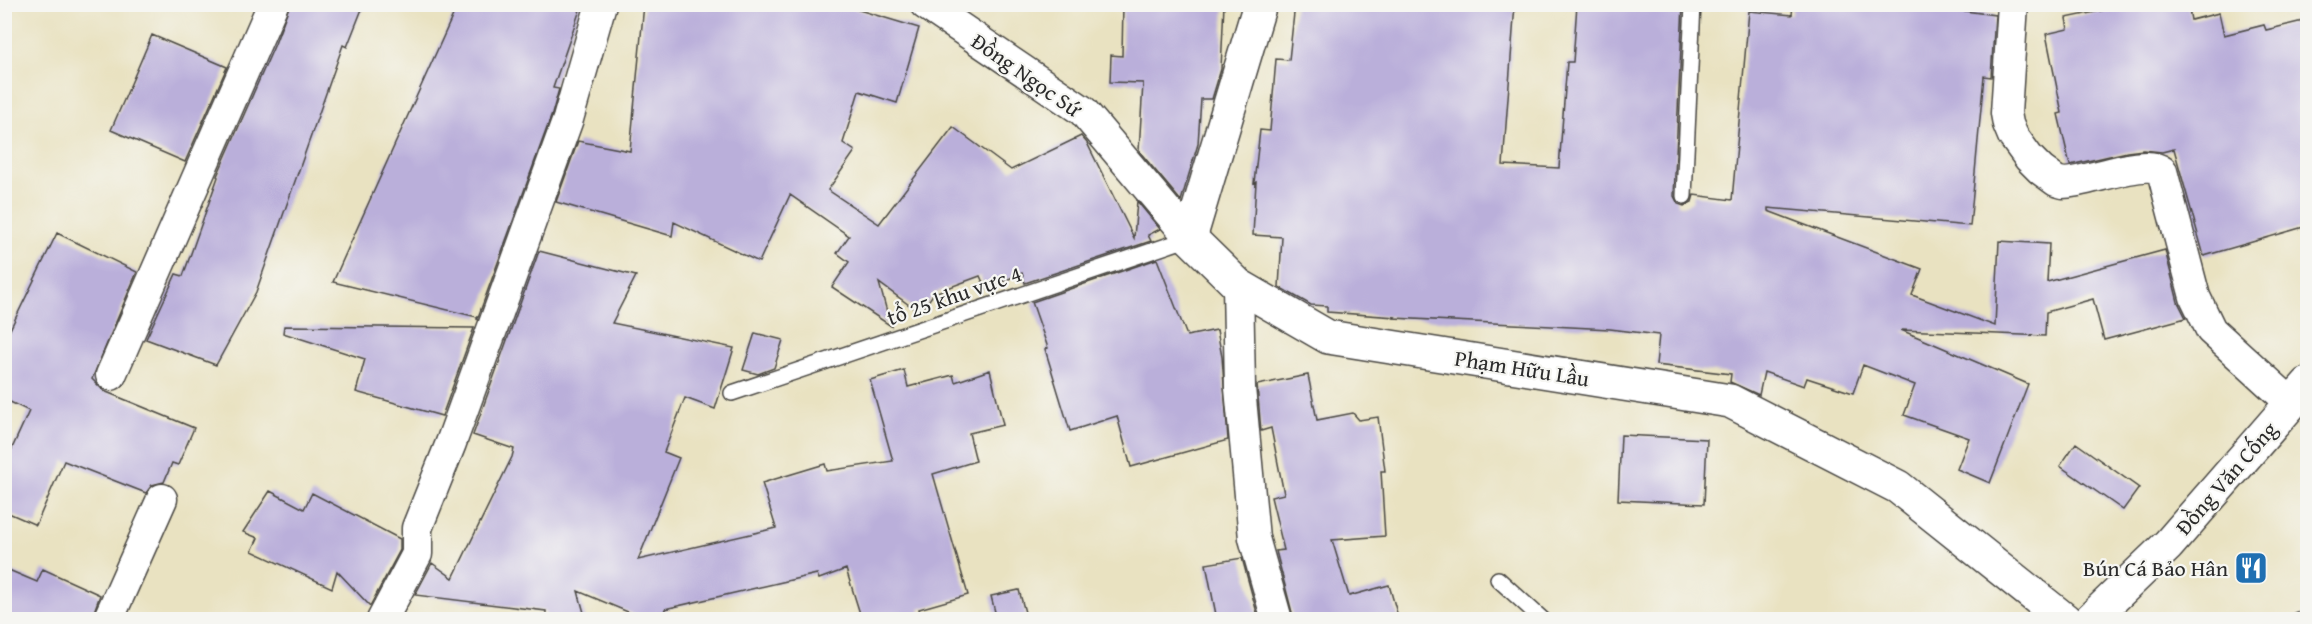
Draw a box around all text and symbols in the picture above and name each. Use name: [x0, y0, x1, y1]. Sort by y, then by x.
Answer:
street label: Đồng Ngọc Sứ: [965, 25, 1089, 125]
street label: tổ 25 khu vực 4: [882, 257, 1026, 333]
street label: Phạm Hữu Lầu: [1452, 342, 1592, 394]
street label: Đồng Văn Cống: [2168, 414, 2284, 542]
restaurant icon: Bún Cá Bảo Hân: [2233, 550, 2269, 586]
place label: Bún Cá Bảo Hân: [2083, 552, 2229, 584]

